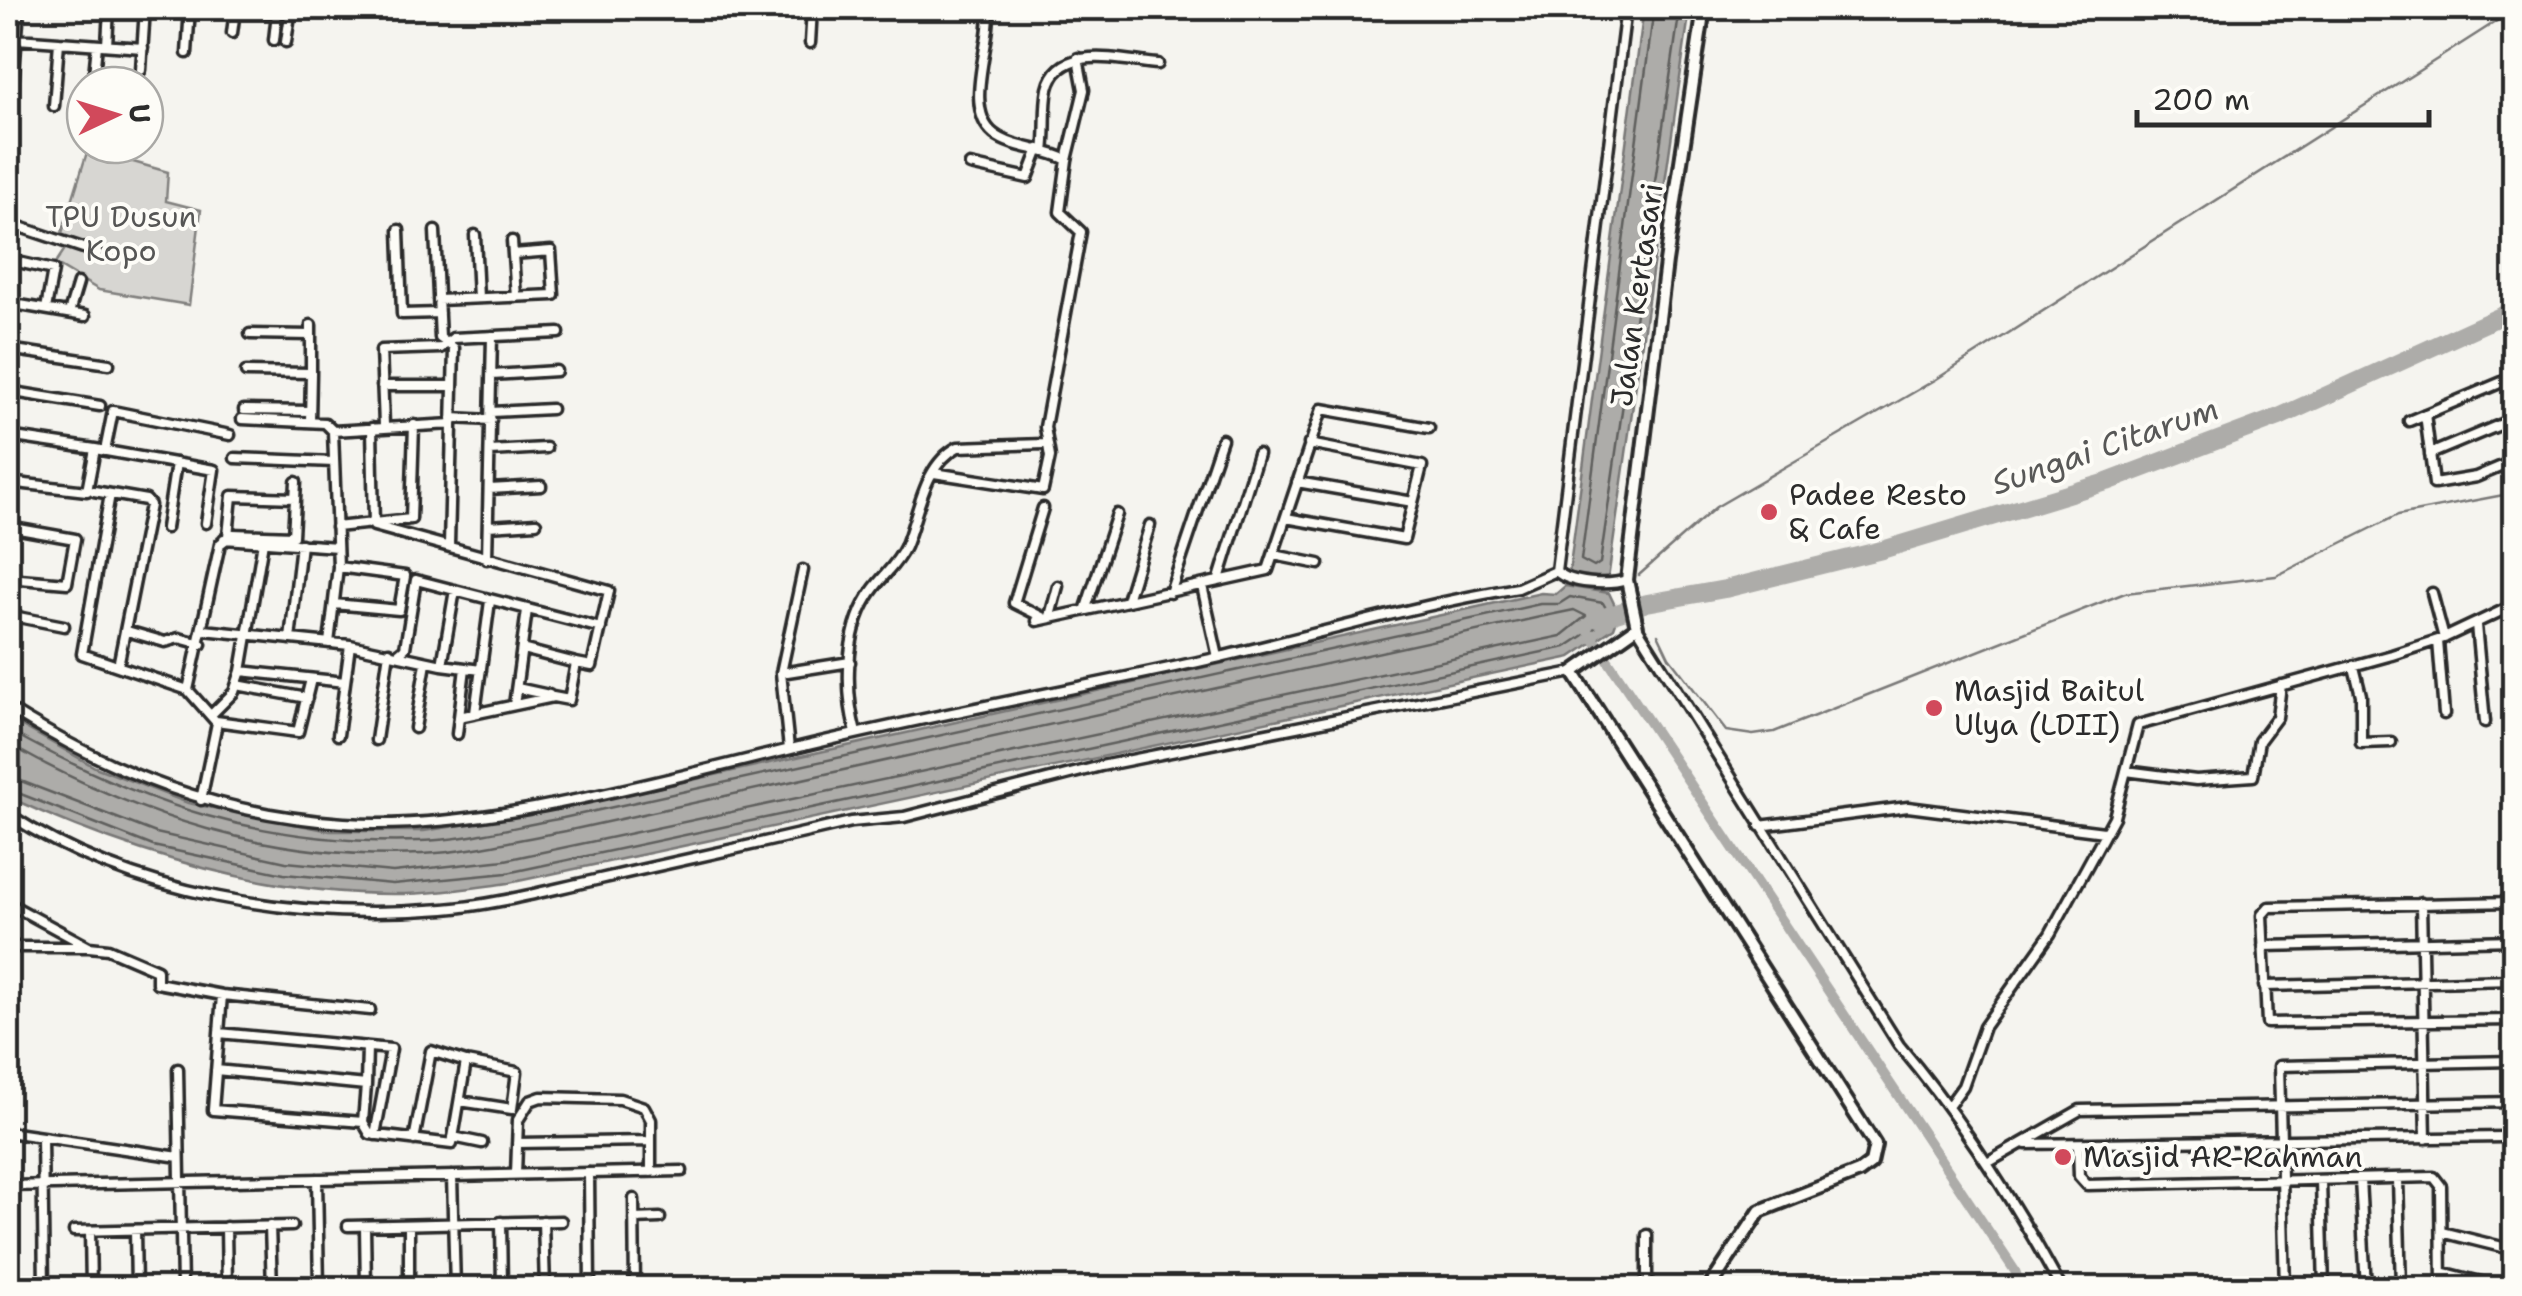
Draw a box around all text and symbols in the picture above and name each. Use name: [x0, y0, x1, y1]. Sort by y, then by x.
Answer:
north arrow: [65, 65, 165, 165]
scale bar: [2137, 65, 2430, 127]
text: 200 m: [2152, 79, 2250, 120]
text: U: [120, 102, 160, 124]
street label: Jalan Kertasari: [1601, 180, 1673, 410]
park label: TPU Dusun Kopo: [45, 196, 197, 271]
water label: Sungai Citarum: [1986, 387, 2224, 505]
place label: Padee Resto & Cafe: [1789, 474, 1967, 549]
marker: Padee Resto & Cafe: [1758, 501, 1780, 523]
place label: Masjid Baitul Ulya (LDII): [1954, 670, 2144, 745]
marker: Masjid Baitul Ulya (LDII): [1923, 697, 1945, 719]
place label: Masjid AR-Rahman: [2083, 1136, 2363, 1177]
marker: Masjid AR-Rahman: [2052, 1146, 2074, 1168]

